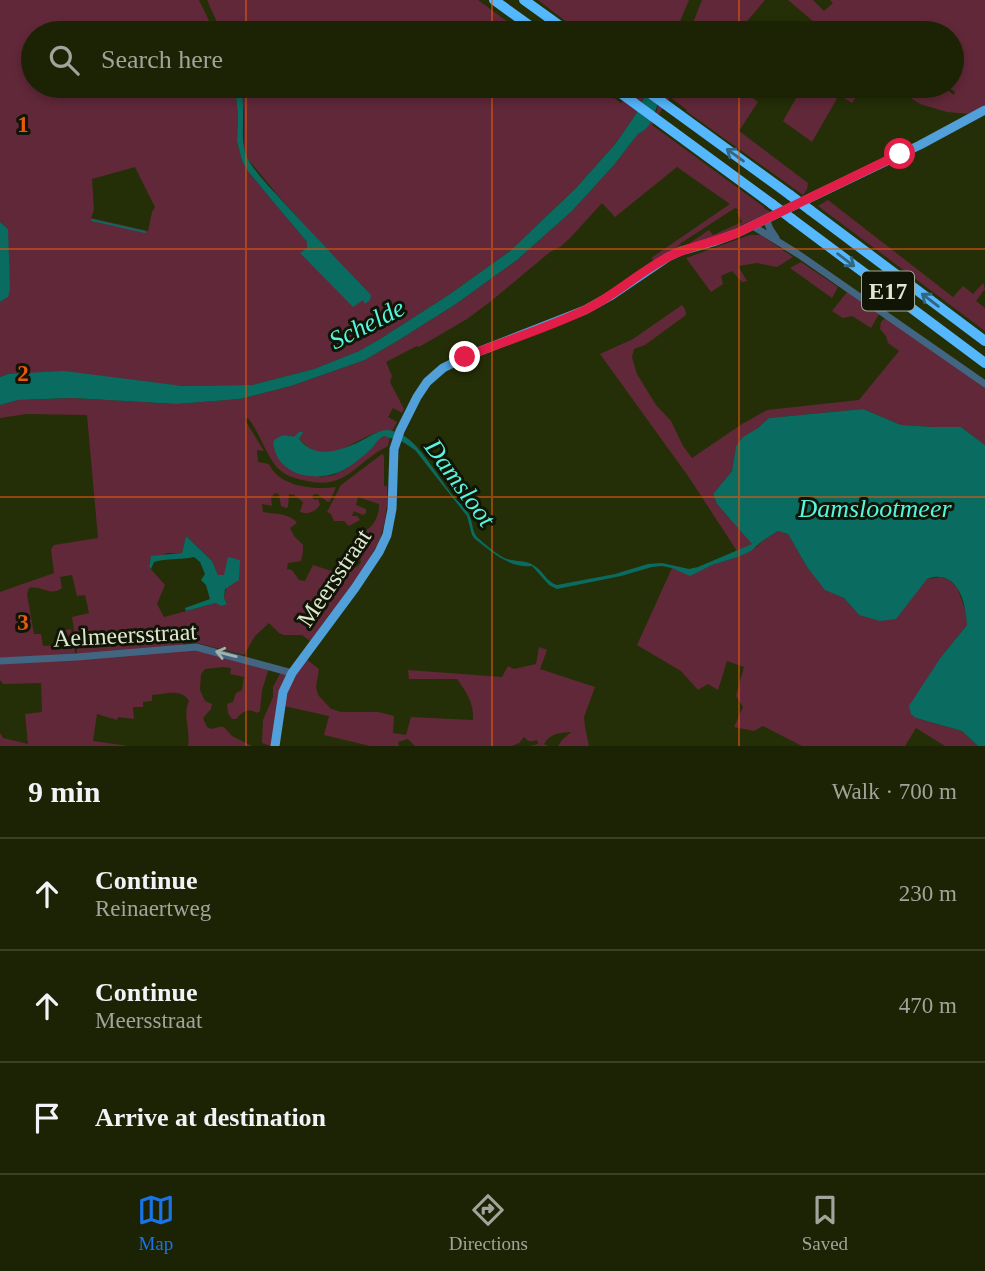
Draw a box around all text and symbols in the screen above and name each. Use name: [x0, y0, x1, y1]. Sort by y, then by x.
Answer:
search box: [21, 21, 964, 98]
icon: search: [45, 41, 83, 79]
text: Search here: [101, 45, 223, 74]
text: 1: [17, 112, 29, 137]
route start: [884, 138, 915, 169]
one-way arrow: [727, 148, 745, 163]
one-way arrow: [836, 252, 855, 267]
road number: E17: [862, 272, 914, 310]
one-way arrow: [921, 292, 940, 307]
water label: Schelde: [324, 293, 410, 355]
route end: [449, 341, 480, 372]
text: 2: [17, 361, 29, 386]
water label: Damsloot: [418, 433, 502, 533]
water label: Damslootmeer: [797, 494, 952, 523]
street label: Meersstraat: [292, 524, 376, 632]
text: 3: [17, 610, 29, 635]
street label: Aelmeersstraat: [52, 618, 198, 652]
one-way arrow: [215, 647, 238, 660]
text: 9 min: [28, 775, 101, 808]
text: Walk · 700 m: [832, 779, 957, 804]
text: Continue: [95, 866, 198, 895]
icon: ahead: [28, 875, 66, 913]
text: 230 m: [899, 881, 957, 906]
text: Reinaertweg: [95, 896, 211, 921]
text: Continue: [95, 978, 198, 1007]
icon: ahead: [28, 987, 66, 1025]
text: 470 m: [899, 993, 957, 1018]
text: Meersstraat: [95, 1008, 202, 1033]
icon: arrive: [28, 1099, 66, 1137]
text: Arrive at destination: [95, 1103, 326, 1132]
tab: Map: [137, 1191, 175, 1255]
tab: Directions: [449, 1191, 528, 1255]
tab: Saved: [802, 1191, 848, 1255]

